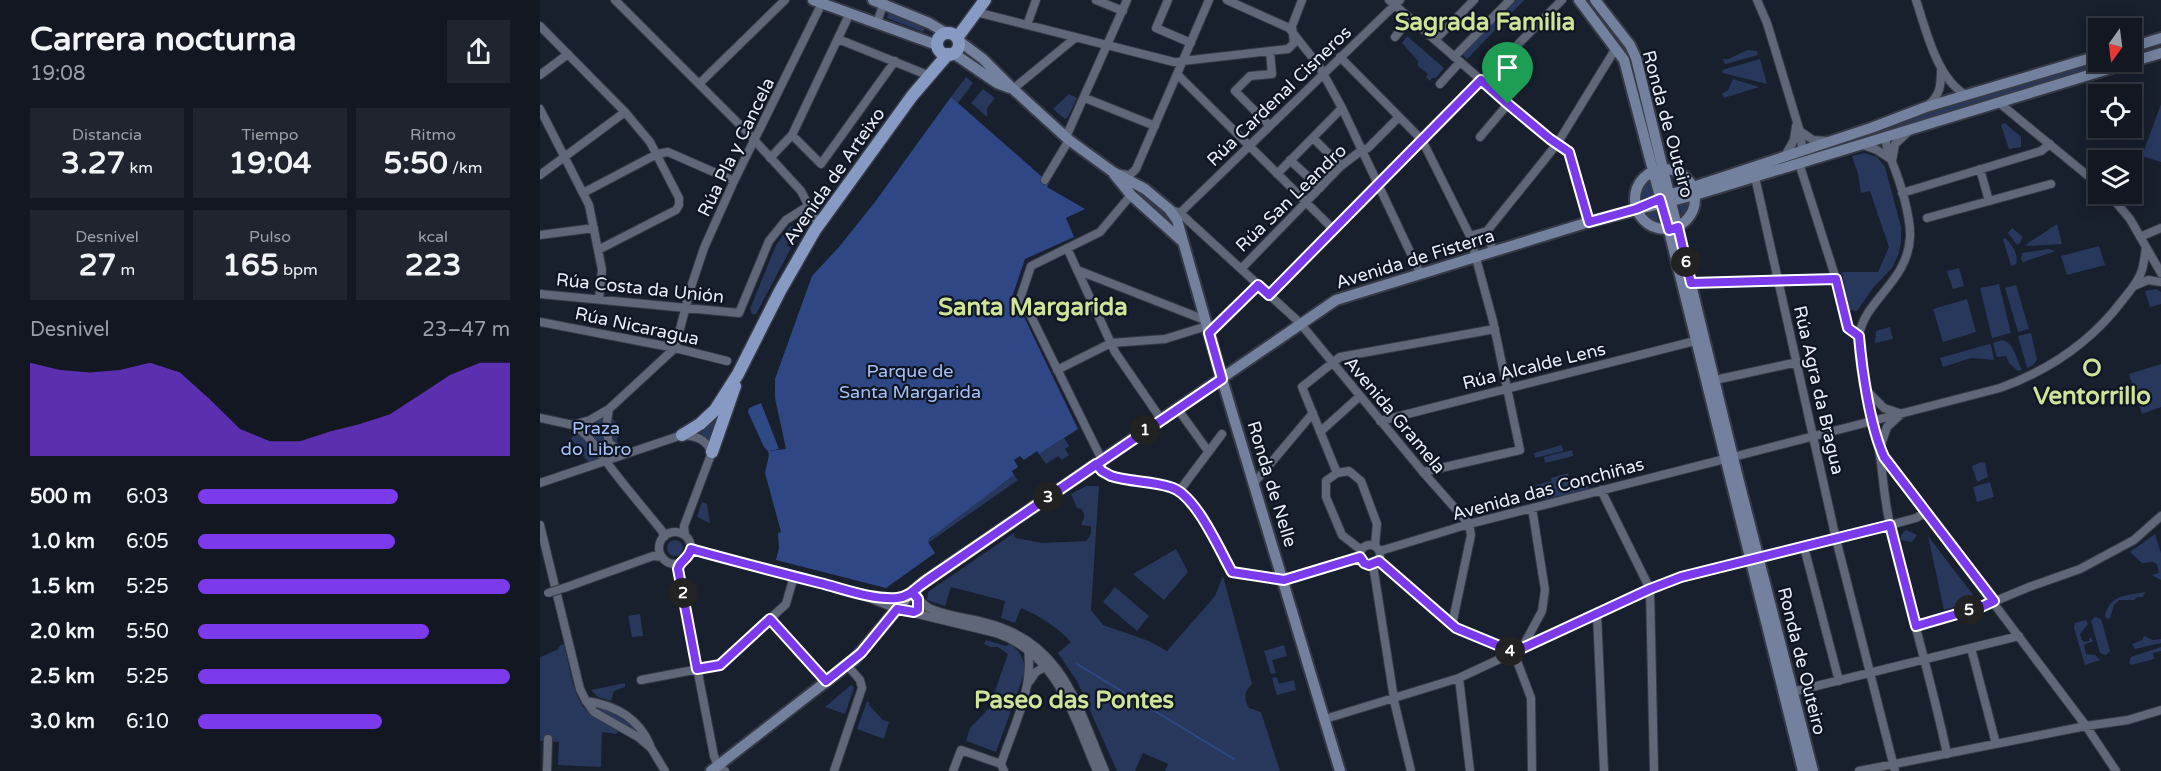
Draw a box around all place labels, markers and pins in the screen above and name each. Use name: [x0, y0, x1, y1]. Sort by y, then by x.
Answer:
pin: [1482, 42, 1533, 104]
pin: 6: [1671, 247, 1701, 277]
pin: 1: [1130, 415, 1160, 445]
pin: 3: [1033, 482, 1063, 512]
pin: 2: [668, 578, 698, 608]
pin: 5: [1954, 595, 1984, 625]
pin: 4: [1495, 636, 1525, 666]

